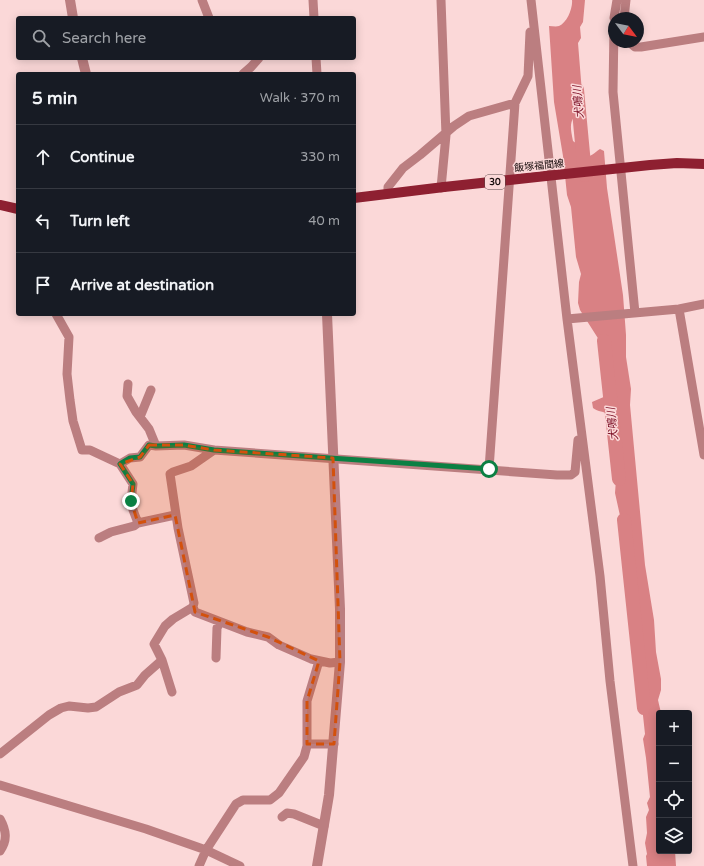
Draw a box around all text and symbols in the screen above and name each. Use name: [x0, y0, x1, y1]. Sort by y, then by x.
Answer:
north arrow: [608, 12, 644, 48]
search box: [16, 16, 356, 60]
icon: search: [30, 27, 52, 49]
text: Search here: [62, 29, 146, 47]
water label: 犬鳴川: [571, 84, 586, 119]
text: 5 min: [32, 88, 77, 109]
text: Walk · 370 m: [260, 90, 340, 106]
icon: ahead: [32, 146, 54, 168]
text: Continue: [70, 148, 134, 166]
text: 330 m: [300, 149, 340, 165]
street label: 飯塚福間線: [514, 157, 565, 175]
road number: 30: [485, 175, 505, 189]
icon: left: [32, 210, 54, 232]
text: Turn left: [70, 212, 130, 230]
text: 40 m: [308, 213, 340, 229]
icon: arrive: [32, 274, 54, 296]
text: Arrive at destination: [70, 276, 214, 294]
water label: 犬鳴川: [604, 406, 621, 441]
route start: [480, 460, 498, 478]
route end: [122, 492, 140, 510]
map controls: [656, 710, 692, 854]
button: +: [656, 710, 692, 746]
button: −: [656, 746, 692, 782]
button: locate: [656, 782, 692, 818]
button: layers: [656, 818, 692, 854]

